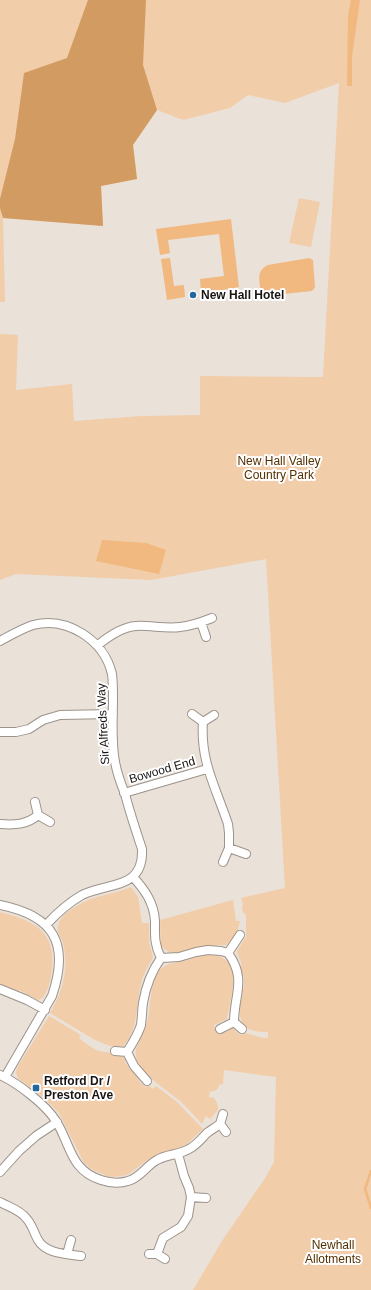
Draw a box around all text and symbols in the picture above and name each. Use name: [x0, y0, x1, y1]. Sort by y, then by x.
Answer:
place label: New Hall Hotel: [201, 288, 284, 302]
marker: New Hall Hotel: [188, 290, 198, 300]
park label: New Hall Valley Country Park: [237, 454, 321, 482]
street label: Sir Alfreds Way: [94, 683, 112, 765]
street label: Bowood End: [127, 754, 197, 786]
place label: Retford Dr / Preston Ave: [44, 1074, 113, 1102]
marker: Retford Dr / Preston Ave: [31, 1083, 41, 1093]
park label: Newhall Allotments: [305, 1238, 361, 1266]

